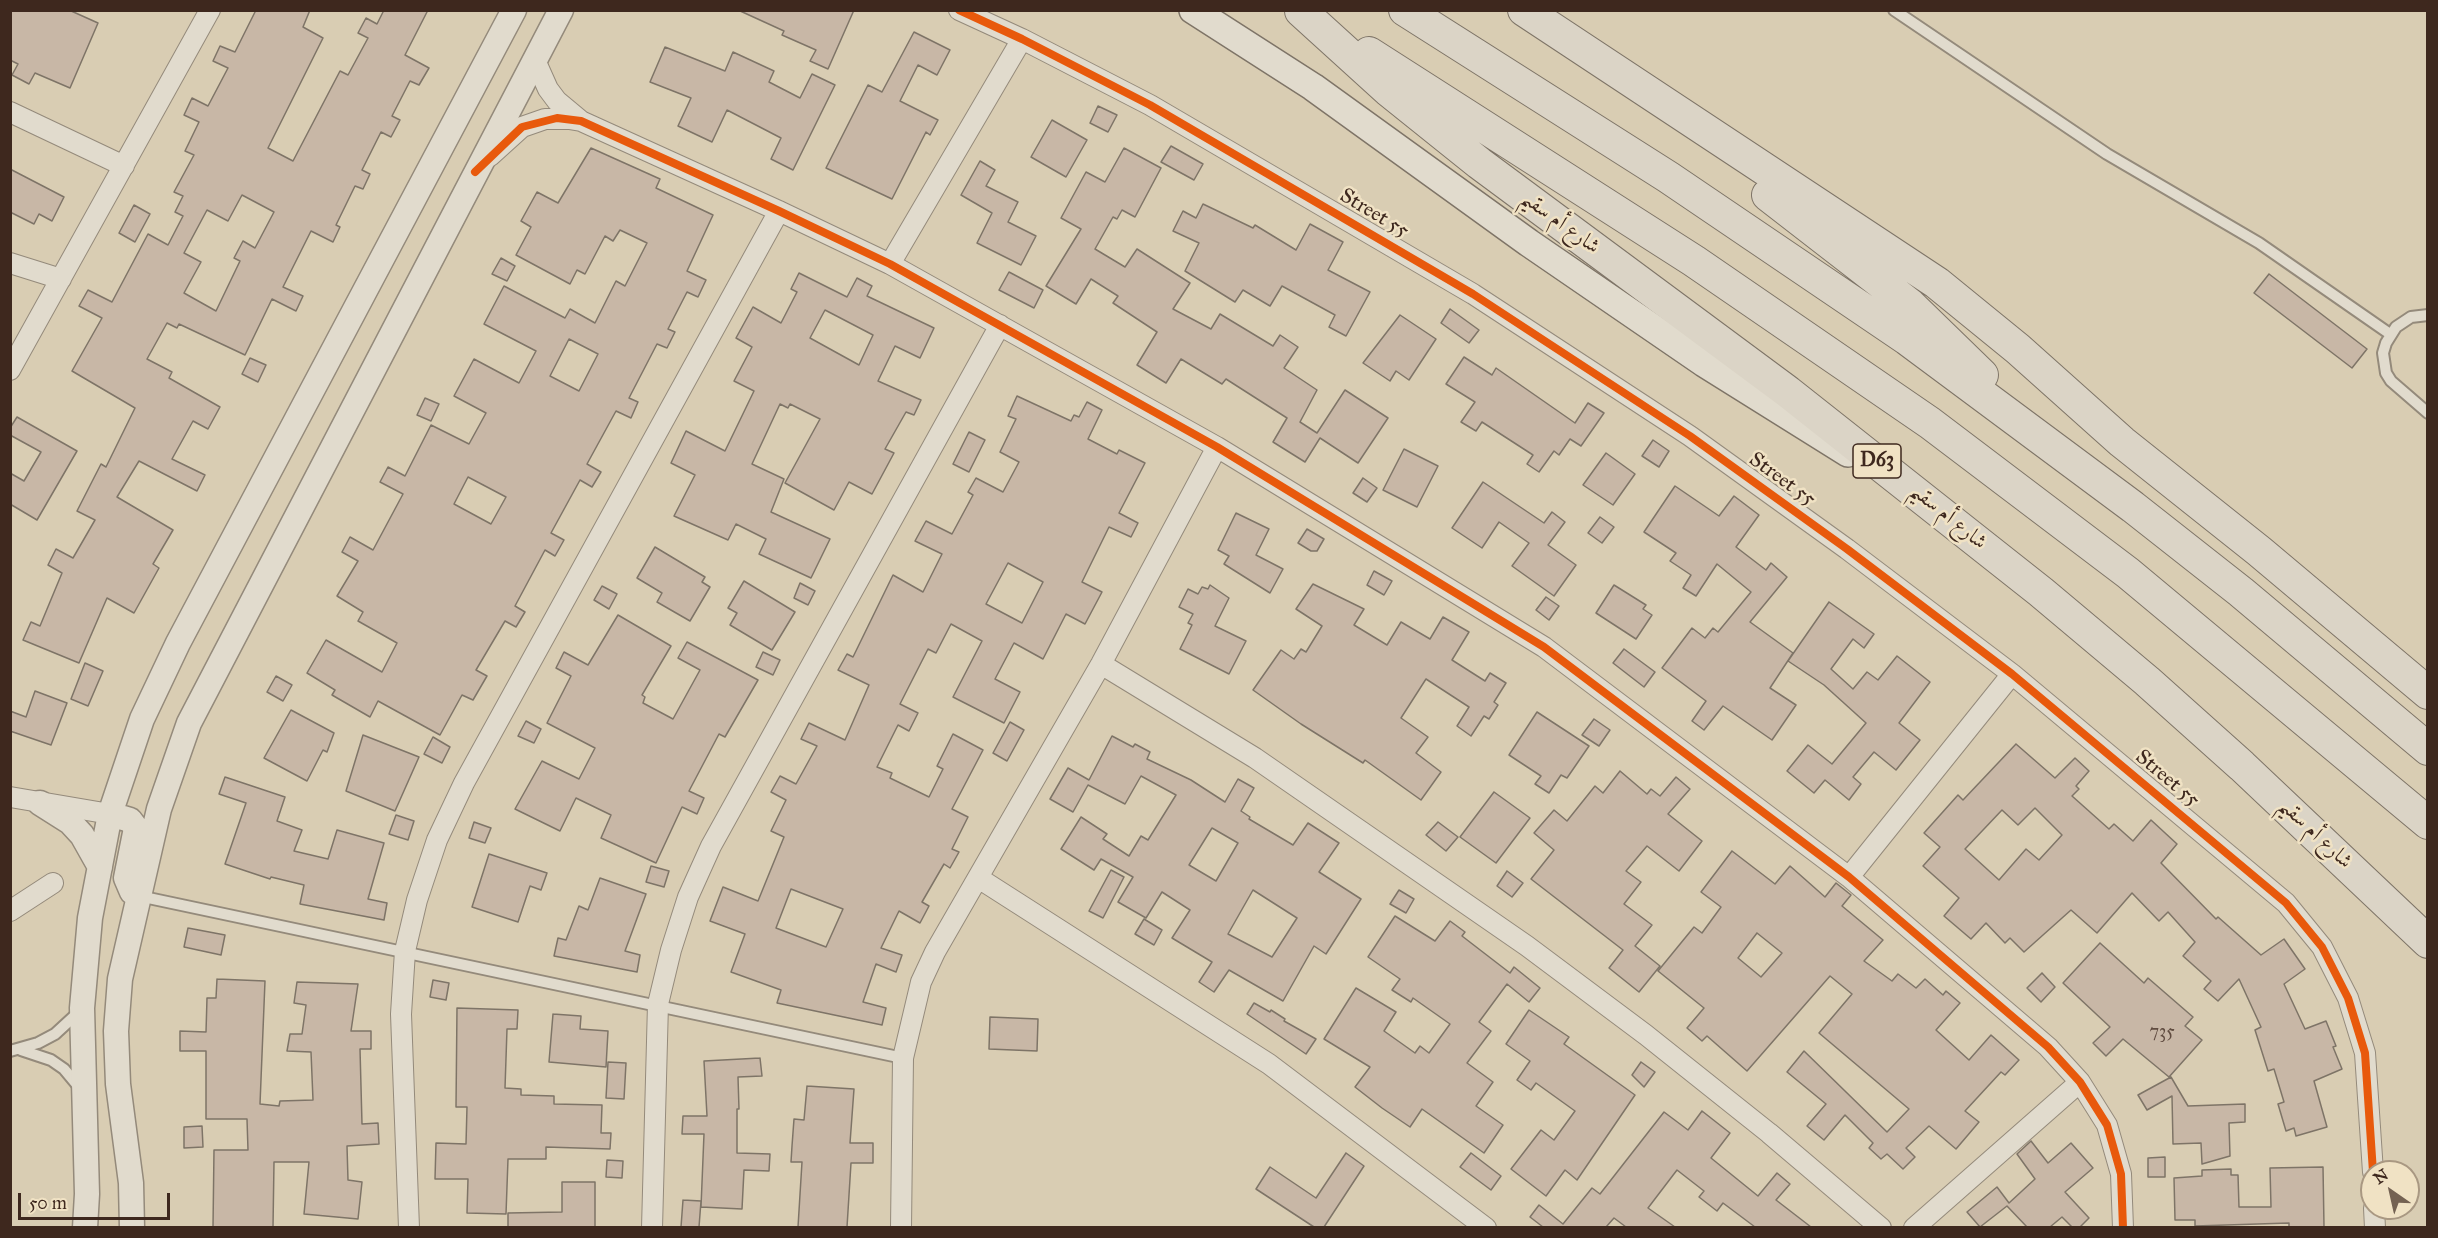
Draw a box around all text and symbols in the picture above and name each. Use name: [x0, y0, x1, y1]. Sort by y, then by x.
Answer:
street label: Street 55: [1335, 184, 1413, 244]
street label: شارع أم سقيم: [1516, 186, 1604, 260]
road number: D63: [1853, 444, 1901, 478]
street label: Street 55: [1744, 447, 1820, 513]
street label: شارع أم سقيم: [1905, 478, 1991, 556]
street label: Street 55: [2130, 745, 2204, 813]
street label: شارع أم سقيم: [2273, 794, 2357, 874]
house number: 735: [2149, 1022, 2175, 1044]
north arrow: [2360, 1160, 2420, 1220]
text: N: [2370, 1165, 2392, 1188]
scale bar: [21, 1181, 172, 1219]
text: 50 m: [29, 1192, 67, 1214]

